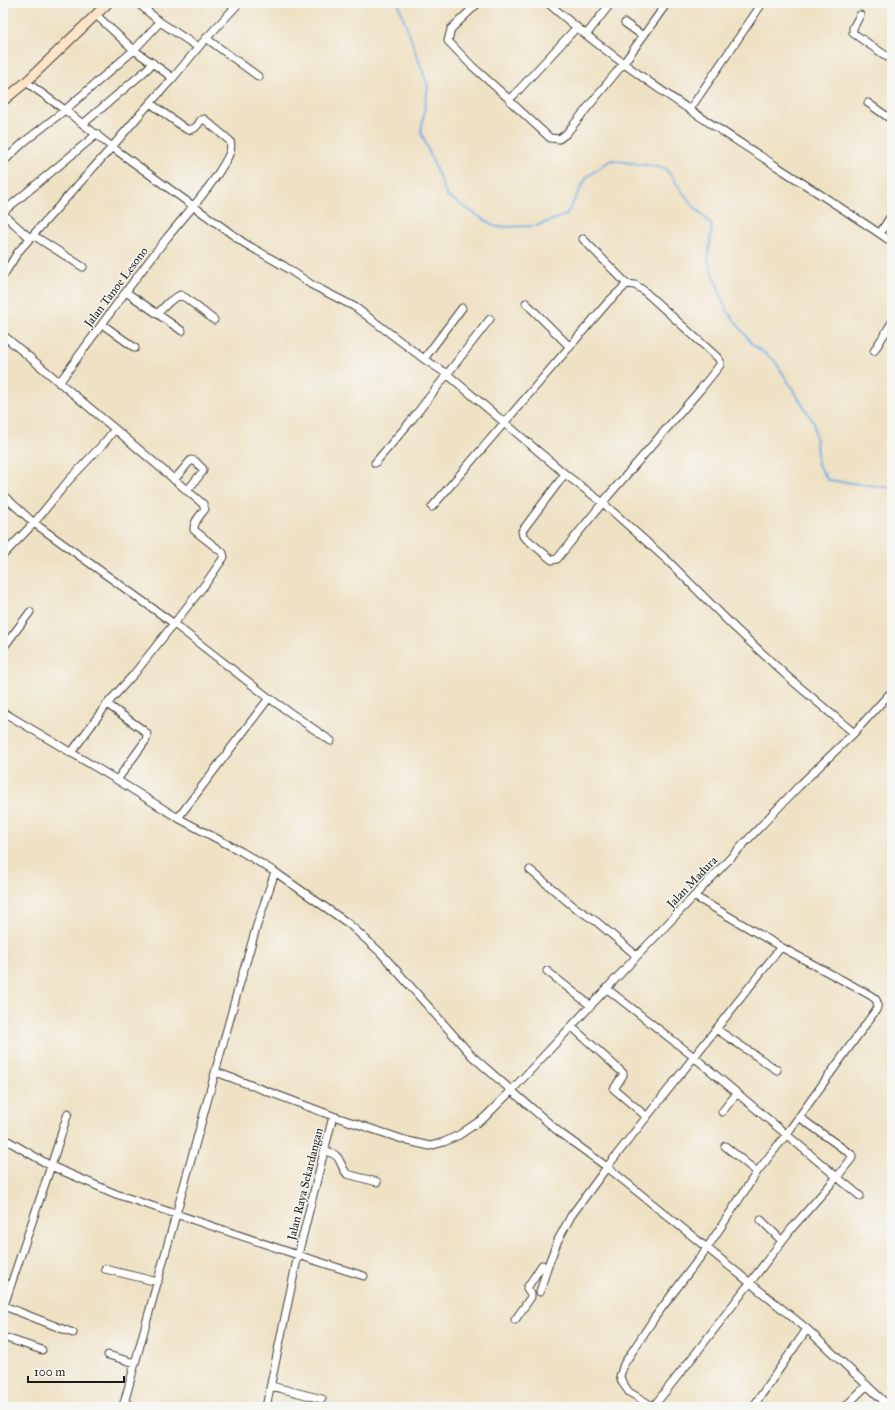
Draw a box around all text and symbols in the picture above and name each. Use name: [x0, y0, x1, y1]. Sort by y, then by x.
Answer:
street label: Jalan Tanoe Lesono: [80, 244, 152, 332]
street label: Jalan Madura: [662, 853, 721, 913]
street label: Jalan Raya Sekardangan: [284, 1126, 327, 1244]
scale bar: [28, 1358, 124, 1384]
text: 100 m: [34, 1365, 65, 1379]

